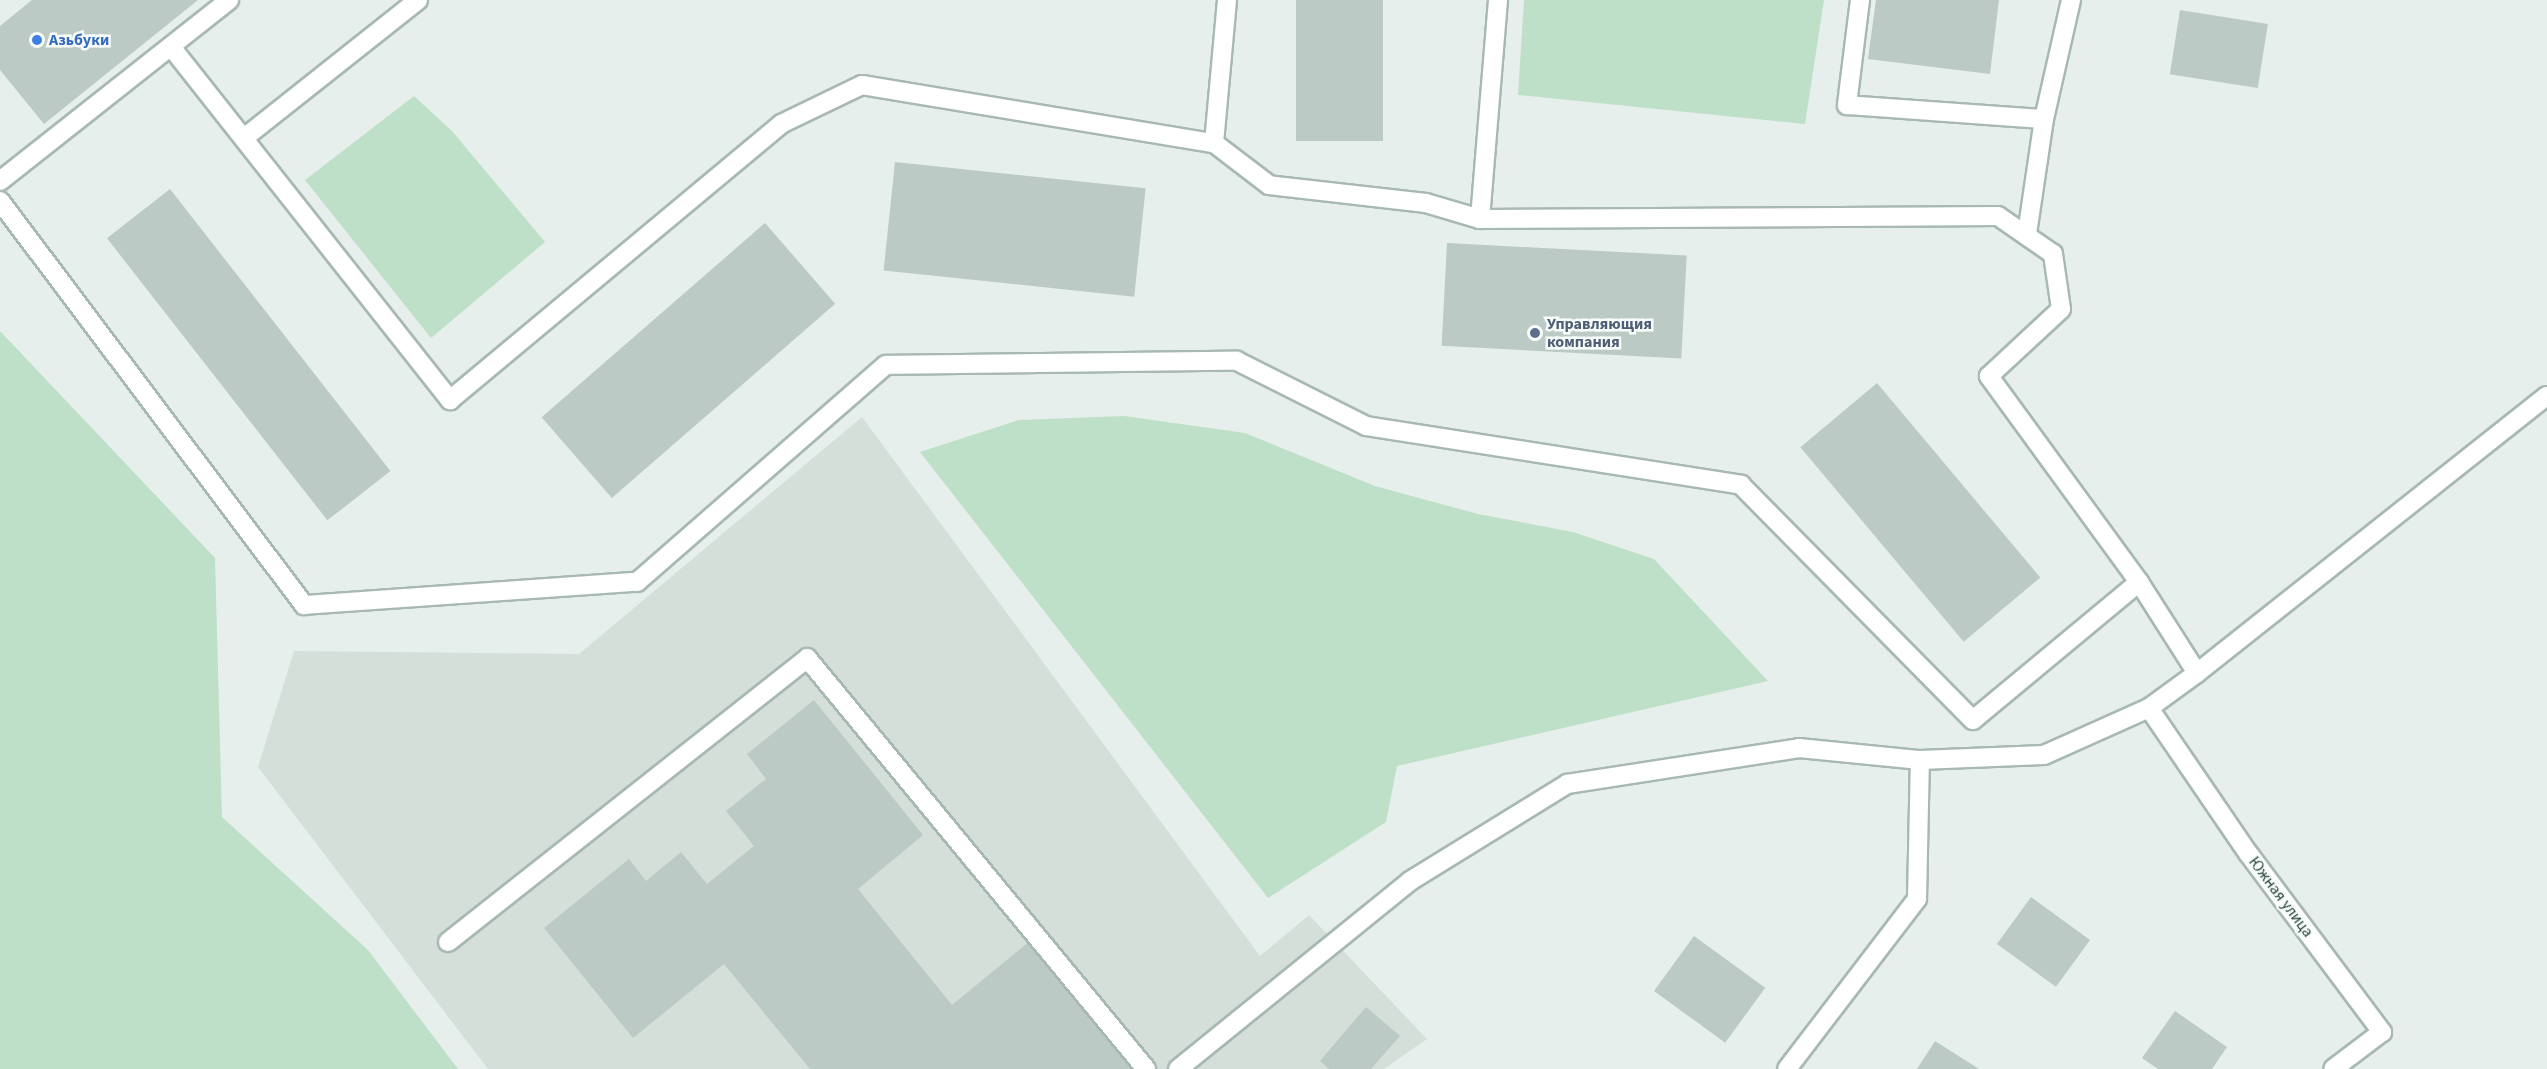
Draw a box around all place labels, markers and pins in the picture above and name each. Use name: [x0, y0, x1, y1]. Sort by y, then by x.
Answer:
place label: Азьбуки: [49, 30, 109, 50]
marker: Азьбуки: [30, 33, 44, 47]
place label: Управляющия компания: [1547, 314, 1652, 352]
marker: Управляющия компания: [1528, 326, 1542, 340]

